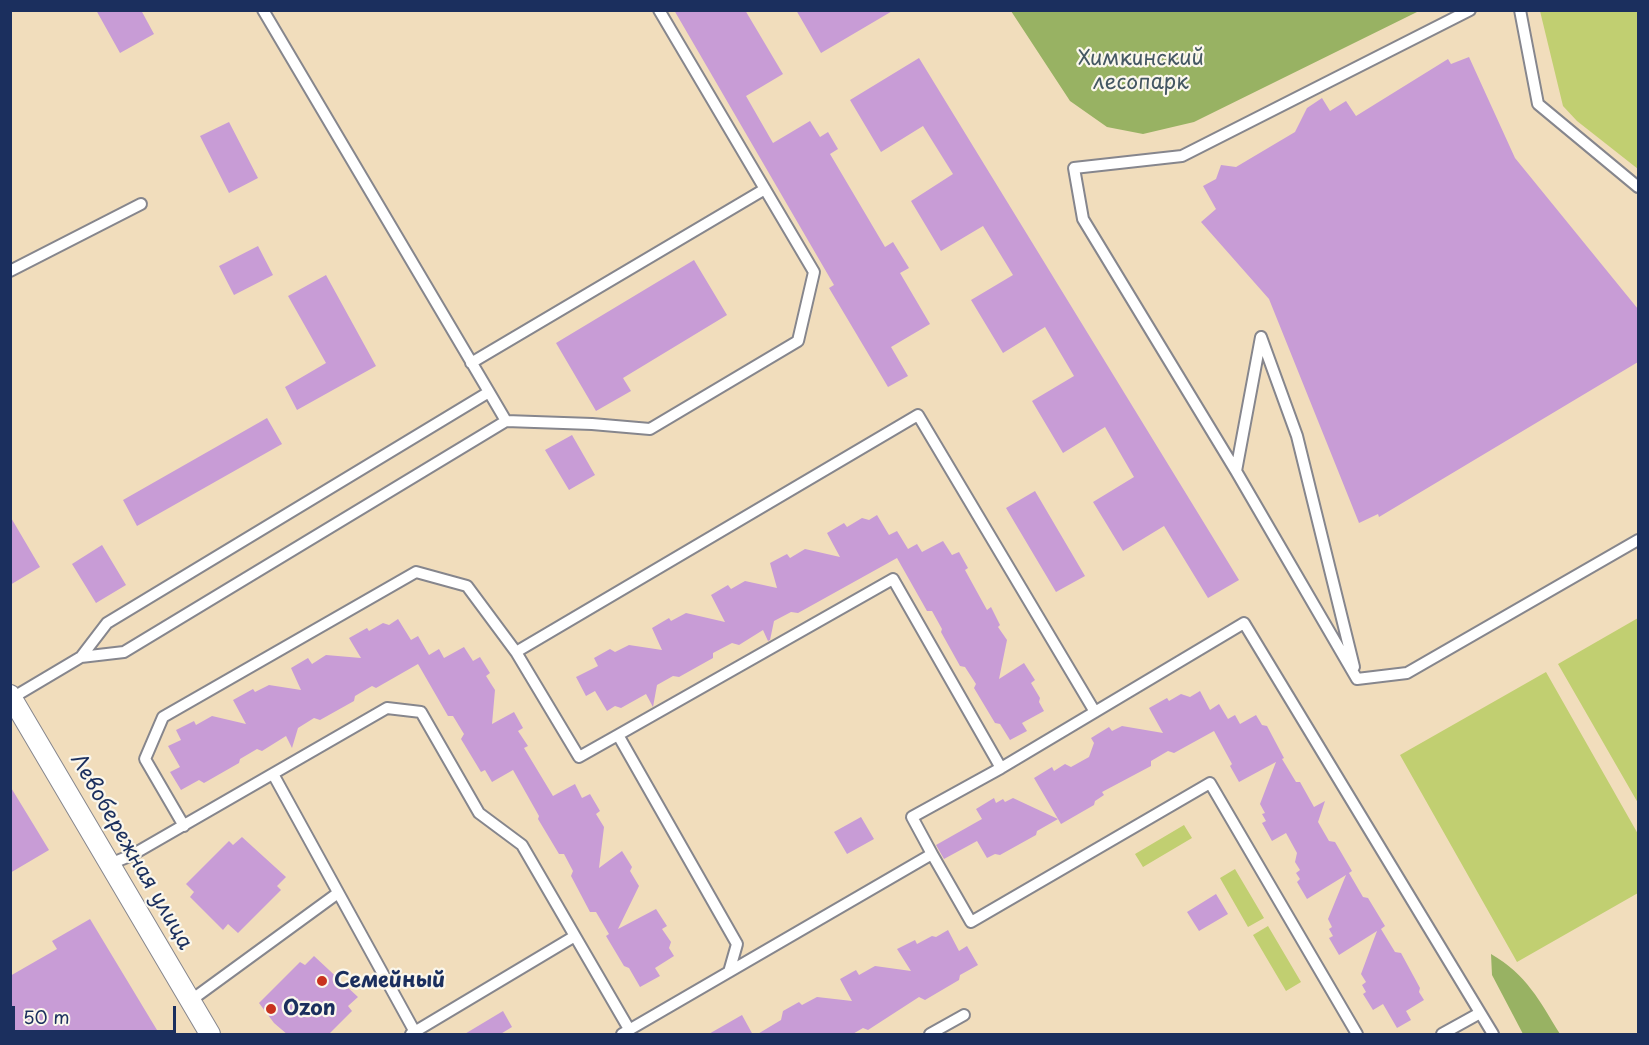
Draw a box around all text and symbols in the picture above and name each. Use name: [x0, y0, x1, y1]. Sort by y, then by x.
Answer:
park label: Химкинский лесопарк: [1078, 46, 1204, 96]
street label: Левобережная улица: [65, 750, 197, 954]
place label: Семейный: [334, 968, 445, 994]
marker: Семейный: [315, 974, 329, 988]
scale bar: [15, 994, 178, 1032]
place label: Ozon: [283, 996, 336, 1022]
marker: Ozon: [264, 1002, 278, 1016]
text: 50 m: [23, 1003, 70, 1030]

